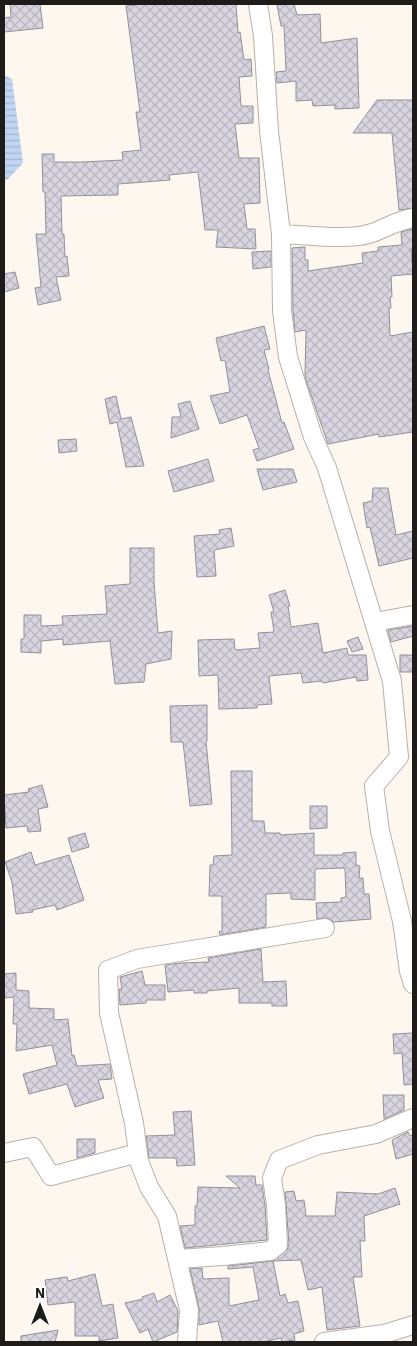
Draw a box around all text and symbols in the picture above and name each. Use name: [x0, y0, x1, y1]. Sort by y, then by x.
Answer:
north arrow: [15, 1281, 65, 1331]
text: N: [35, 1284, 45, 1302]

